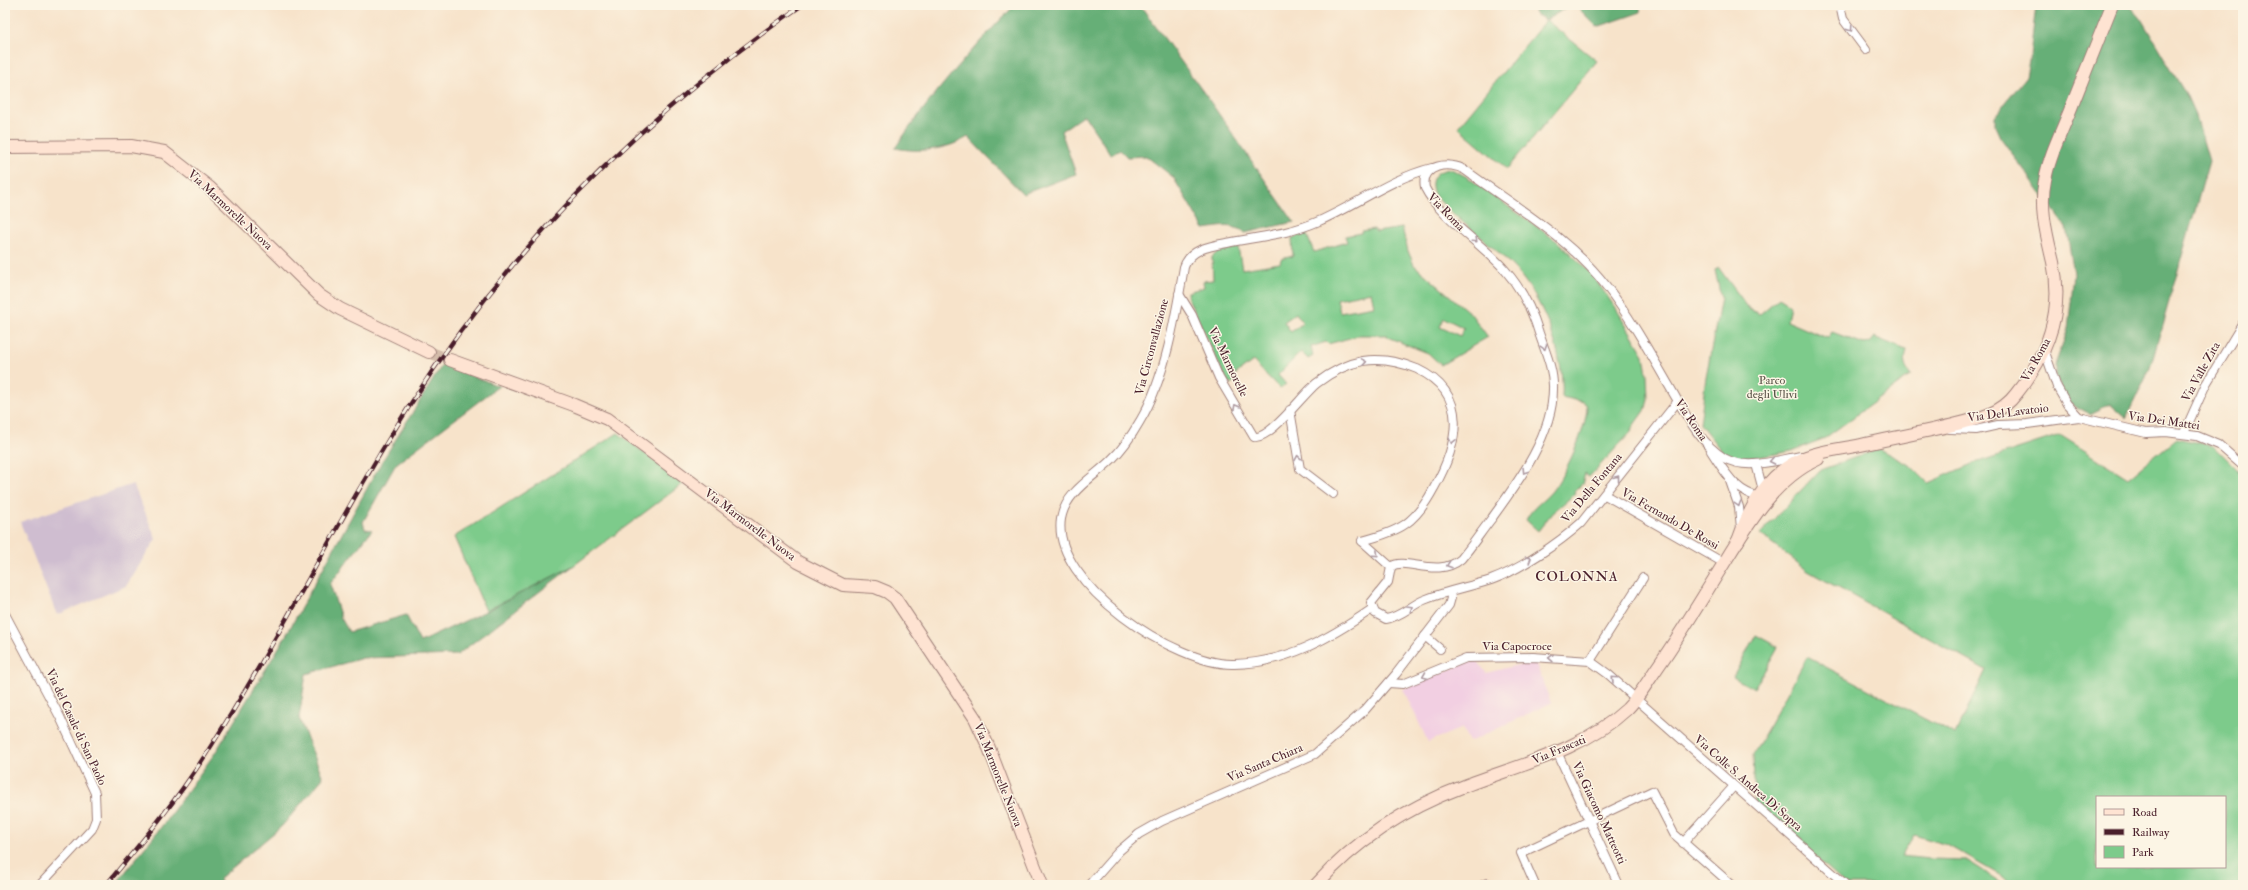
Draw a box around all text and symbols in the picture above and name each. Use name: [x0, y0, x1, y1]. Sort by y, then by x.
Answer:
one-way arrow: [1845, 25, 1853, 32]
street label: Via Marmorelle Nuova: [184, 167, 276, 254]
street label: Via Roma: [1424, 190, 1469, 235]
one-way arrow: [1470, 236, 1478, 243]
street label: Via Circonvallazione: [1132, 297, 1172, 397]
street label: Via Marmorelle: [1205, 325, 1251, 399]
street label: Via Roma: [2018, 335, 2055, 384]
street label: Via Valle Zita: [2178, 339, 2224, 405]
one-way arrow: [1539, 344, 1548, 351]
one-way arrow: [1361, 358, 1367, 366]
park label: Parco degli Ulivi: [1747, 373, 1797, 402]
street label: Via Roma: [1671, 396, 1711, 445]
street label: Via Del Lavatoio: [1967, 401, 2050, 425]
one-way arrow: [1233, 404, 1240, 411]
street label: Via Dei Mattei: [2127, 409, 2201, 433]
one-way arrow: [1449, 438, 1457, 445]
street label: Via Della Fontana: [1558, 449, 1626, 526]
one-way arrow: [1295, 455, 1303, 461]
one-way arrow: [1769, 456, 1775, 465]
one-way arrow: [1523, 467, 1530, 474]
one-way arrow: [1613, 476, 1620, 483]
street label: Via Fernando De Rossi: [1618, 485, 1722, 553]
street label: Via Marmorelle Nuova: [701, 486, 800, 565]
one-way arrow: [1733, 500, 1742, 507]
one-way arrow: [1371, 549, 1379, 557]
one-way arrow: [1525, 556, 1532, 564]
one-way arrow: [1446, 561, 1453, 569]
district label: COLONNA: [1535, 568, 1619, 585]
one-way arrow: [1406, 605, 1413, 612]
street label: Via Capocroce: [1482, 639, 1552, 654]
one-way arrow: [1548, 654, 1554, 662]
street label: Via del Casale di San Paolo: [42, 666, 110, 788]
one-way arrow: [1422, 672, 1429, 680]
one-way arrow: [1611, 677, 1618, 684]
street label: Via Marmorelle Nuova: [970, 721, 1026, 830]
street label: Via Frascati: [1530, 732, 1588, 768]
street label: Via Colle S. Andrea Di Sopra: [1691, 732, 1806, 835]
street label: Via Santa Chiara: [1225, 740, 1306, 786]
street label: Via Giacomo Matteotti: [1569, 759, 1629, 867]
legend: [2096, 796, 2226, 868]
text: Road: [2132, 805, 2157, 820]
text: Railway: [2132, 825, 2170, 840]
text: Park: [2132, 845, 2154, 860]

